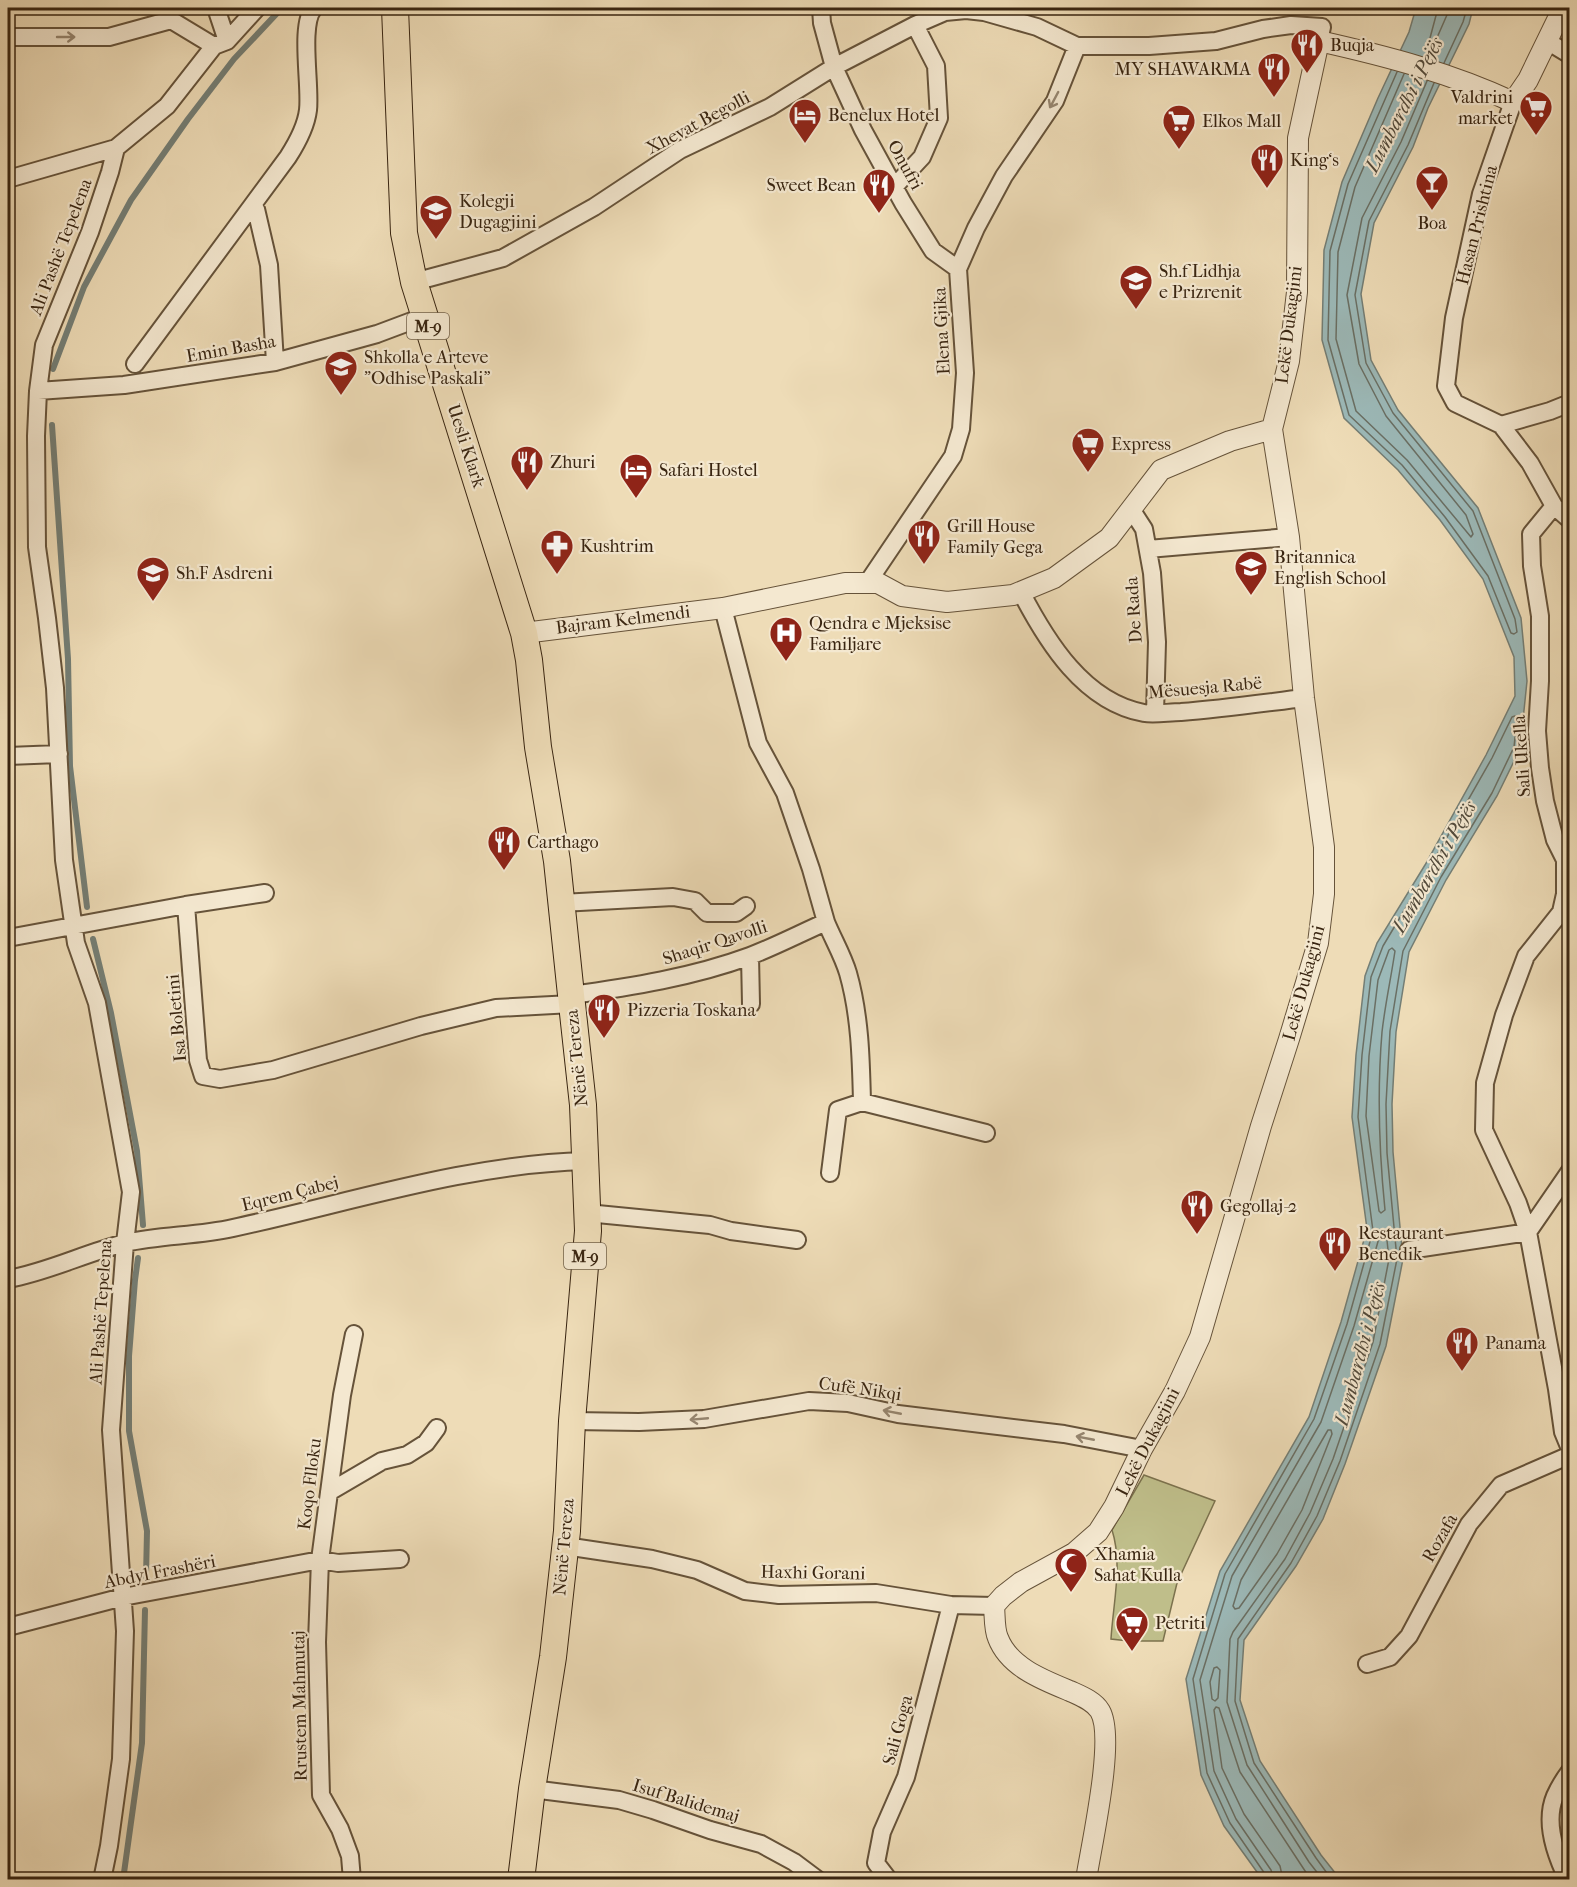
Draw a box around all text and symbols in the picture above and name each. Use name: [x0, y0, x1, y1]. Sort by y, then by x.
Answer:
restaurant icon: Buqja: [1289, 27, 1325, 74]
one-way arrow: [56, 31, 75, 43]
water label: Lumbardhi i Pejës: [1359, 33, 1448, 178]
place label: Buqja: [1330, 35, 1375, 56]
restaurant icon: MY SHAWARMA: [1256, 51, 1292, 98]
place label: MY SHAWARMA: [1115, 59, 1251, 80]
street label: Xhevat Begolli: [642, 86, 754, 159]
place label: Valdrini market: [1450, 87, 1514, 129]
supermarket icon: Valdrini market: [1518, 89, 1554, 136]
one-way arrow: [1048, 91, 1060, 108]
hotel icon: Benelux Hotel: [787, 97, 823, 144]
supermarket icon: Elkos Mall: [1161, 103, 1197, 150]
place label: Benelux Hotel: [828, 105, 939, 126]
place label: Elkos Mall: [1202, 111, 1281, 132]
street label: Onufri: [883, 136, 928, 194]
restaurant icon: King‘s: [1249, 142, 1285, 189]
place label: King‘s: [1290, 150, 1339, 171]
street label: Hasan Prishtina: [1452, 162, 1502, 287]
bar icon: Boa: [1414, 164, 1450, 211]
restaurant icon: Sweet Bean: [861, 167, 897, 214]
street label: Ali Pashë Tepelena: [25, 175, 97, 319]
place label: Sweet Bean: [767, 175, 857, 196]
place label: Kolegji Dugagjini: [459, 191, 537, 233]
school or university icon: Kolegji Dugagjini: [418, 193, 454, 240]
place label: Boa: [1417, 213, 1447, 234]
place label: Sh.f Lidhja e Prizrenit: [1159, 261, 1243, 303]
school or university icon: Sh.f Lidhja e Prizrenit: [1118, 263, 1154, 310]
street label: Lekë Dukagjini: [1271, 264, 1307, 385]
street label: Elena Gjika: [929, 286, 955, 375]
road number: M-9: [407, 313, 449, 339]
street label: Emin Basha: [185, 331, 278, 367]
place label: Shkolla e Arteve "Odhise Paskali": [364, 347, 490, 389]
school or university icon: Shkolla e Arteve "Odhise Paskali": [323, 349, 359, 396]
street label: Uesli Klark: [443, 401, 490, 491]
supermarket icon: Express: [1070, 426, 1106, 473]
place label: Express: [1111, 434, 1171, 455]
restaurant icon: Zhuri: [509, 444, 545, 491]
place label: Zhuri: [550, 452, 596, 473]
hotel icon: Safari Hostel: [618, 452, 654, 499]
place label: Safari Hostel: [659, 460, 758, 481]
place label: Grill House Family Gega: [947, 516, 1043, 558]
restaurant icon: Grill House Family Gega: [906, 518, 942, 565]
pharmacy icon: Kushtrim: [539, 528, 575, 575]
place label: Kushtrim: [580, 536, 654, 557]
place label: Britannica English School: [1274, 547, 1386, 589]
school or university icon: Britannica English School: [1233, 549, 1269, 596]
school or university icon: Sh.F Asdreni: [135, 555, 171, 602]
place label: Sh.F Asdreni: [176, 563, 273, 584]
street label: De Rada: [1121, 576, 1147, 644]
street label: Bajram Kelmendi: [555, 601, 692, 639]
place label: Qendra e Mjeksise Familjare: [809, 613, 951, 655]
hospital icon: Qendra e Mjeksise Familjare: [768, 615, 804, 662]
street label: Mësuesja Rabë: [1147, 673, 1263, 703]
street label: Sali Ukella: [1509, 714, 1535, 798]
water label: Lumbardhi i Pejës: [1386, 796, 1481, 939]
restaurant icon: Carthago: [486, 824, 522, 871]
place label: Carthago: [527, 832, 599, 853]
street label: Shaqir Qavolli: [660, 916, 771, 970]
street label: Lekë Dukagjini: [1278, 922, 1330, 1043]
street label: Isa Boletini: [163, 973, 191, 1063]
restaurant icon: Pizzeria Toskana: [586, 992, 622, 1039]
place label: Pizzeria Toskana: [627, 1000, 756, 1021]
street label: Nënë Tereza: [561, 1008, 593, 1108]
street label: Eqrem Çabej: [239, 1172, 341, 1217]
restaurant icon: Gegollaj-2: [1179, 1188, 1215, 1235]
place label: Gegollaj-2: [1220, 1196, 1297, 1217]
place label: Restaurant Benedik: [1358, 1223, 1445, 1265]
restaurant icon: Restaurant Benedik: [1317, 1225, 1353, 1272]
street label: Ali Pashë Tepelena: [85, 1238, 117, 1386]
road number: M-9: [564, 1243, 606, 1269]
water label: Lumbardhi i Pejës: [1329, 1279, 1391, 1431]
restaurant icon: Panama: [1444, 1325, 1480, 1372]
place label: Panama: [1485, 1333, 1547, 1354]
street label: Cufë Nikqi: [817, 1373, 903, 1405]
street label: Lekë Dukagjini: [1112, 1384, 1185, 1500]
one-way arrow: [882, 1406, 902, 1417]
one-way arrow: [690, 1414, 710, 1425]
one-way arrow: [1076, 1432, 1095, 1443]
street label: Koqo Flloku: [294, 1437, 326, 1531]
street label: Nënë Tereza: [549, 1497, 579, 1597]
street label: Rozafa: [1418, 1509, 1463, 1566]
place label: Xhamia Sahat Kulla: [1094, 1544, 1182, 1586]
mosque icon: Xhamia Sahat Kulla: [1053, 1546, 1089, 1593]
street label: Abdyl Frashëri: [101, 1551, 218, 1593]
street label: Haxhi Gorani: [760, 1562, 866, 1584]
supermarket icon: Petriti: [1114, 1605, 1150, 1652]
place label: Petriti: [1155, 1613, 1206, 1634]
street label: Rrustem Mahmutaj: [288, 1630, 312, 1782]
street label: Sali Goga: [879, 1692, 918, 1767]
street label: Isuf Balidemaj: [630, 1775, 742, 1827]

